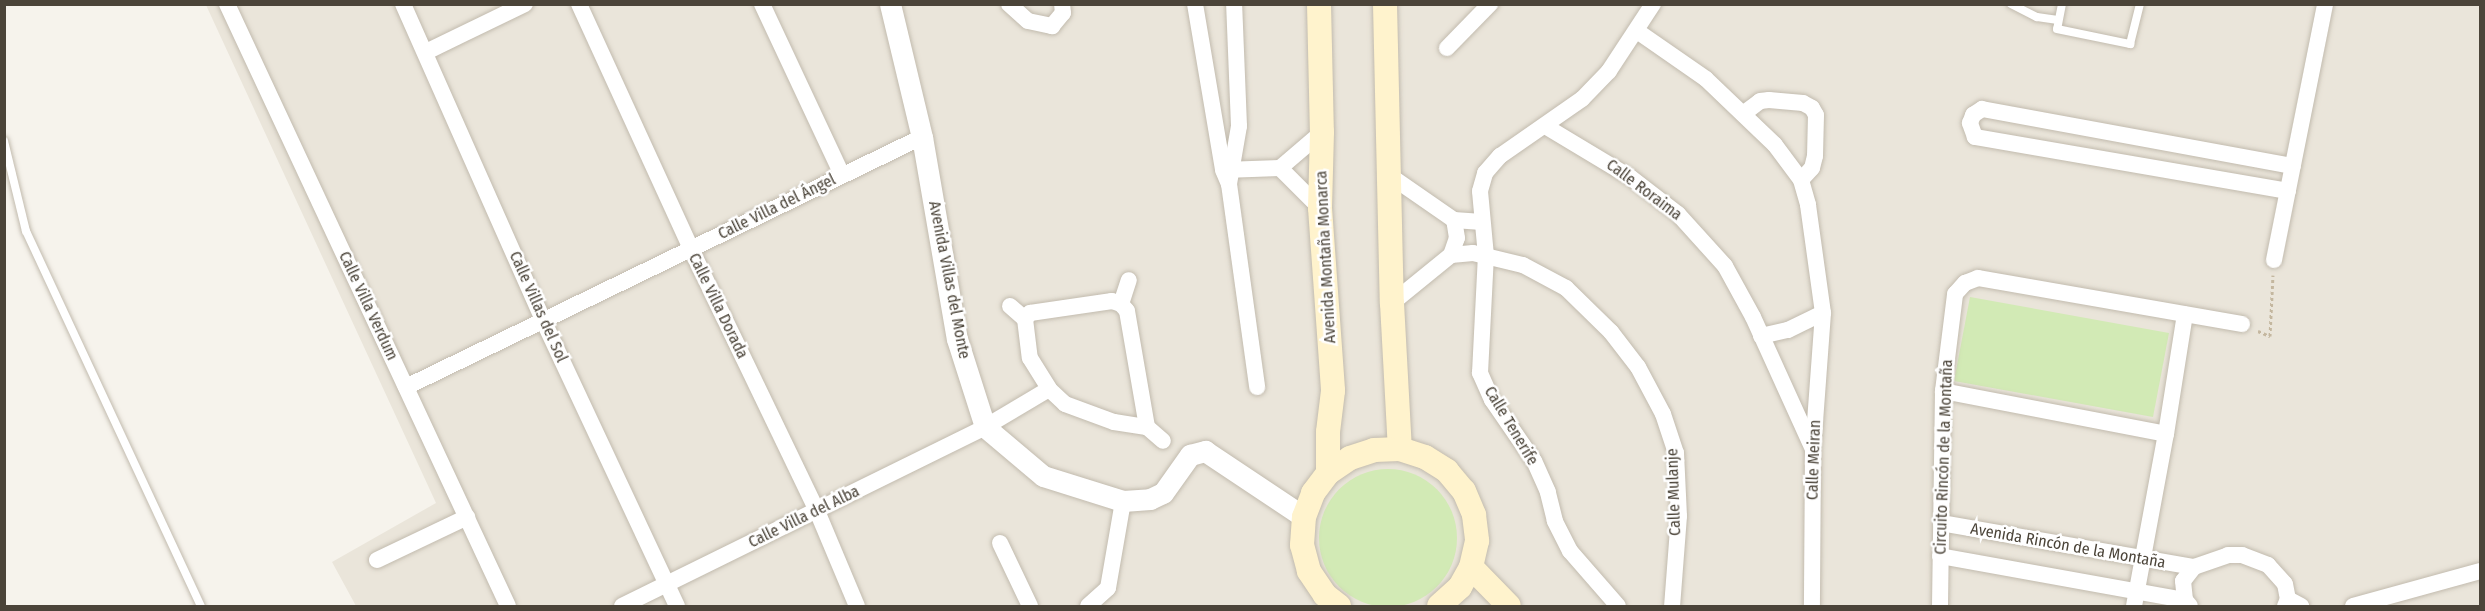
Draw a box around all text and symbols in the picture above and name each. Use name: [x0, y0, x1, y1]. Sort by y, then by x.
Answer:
street label: Calle Roraima: [1602, 155, 1686, 225]
street label: Calle Villa del Ángel: [715, 170, 839, 244]
street label: Avenida Montaña Monarca: [1312, 170, 1340, 344]
street label: Avenida Villas del Monte: [924, 199, 974, 361]
street label: Calle Villas del Sol: [505, 248, 571, 366]
street label: Calle Villa Verdum: [334, 249, 402, 363]
street label: Calle Villa Dorada: [684, 250, 752, 362]
street label: Circuito Rincón de la Montaña: [1931, 359, 1957, 555]
street label: Calle Tenerife: [1480, 383, 1542, 469]
street label: Calle Meiran: [1803, 420, 1825, 500]
street label: Calle Mulanje: [1663, 448, 1685, 536]
street label: Calle Villa del Alba: [745, 482, 863, 552]
street label: Avenida Rincón de la Montaña: [1969, 519, 2167, 573]

